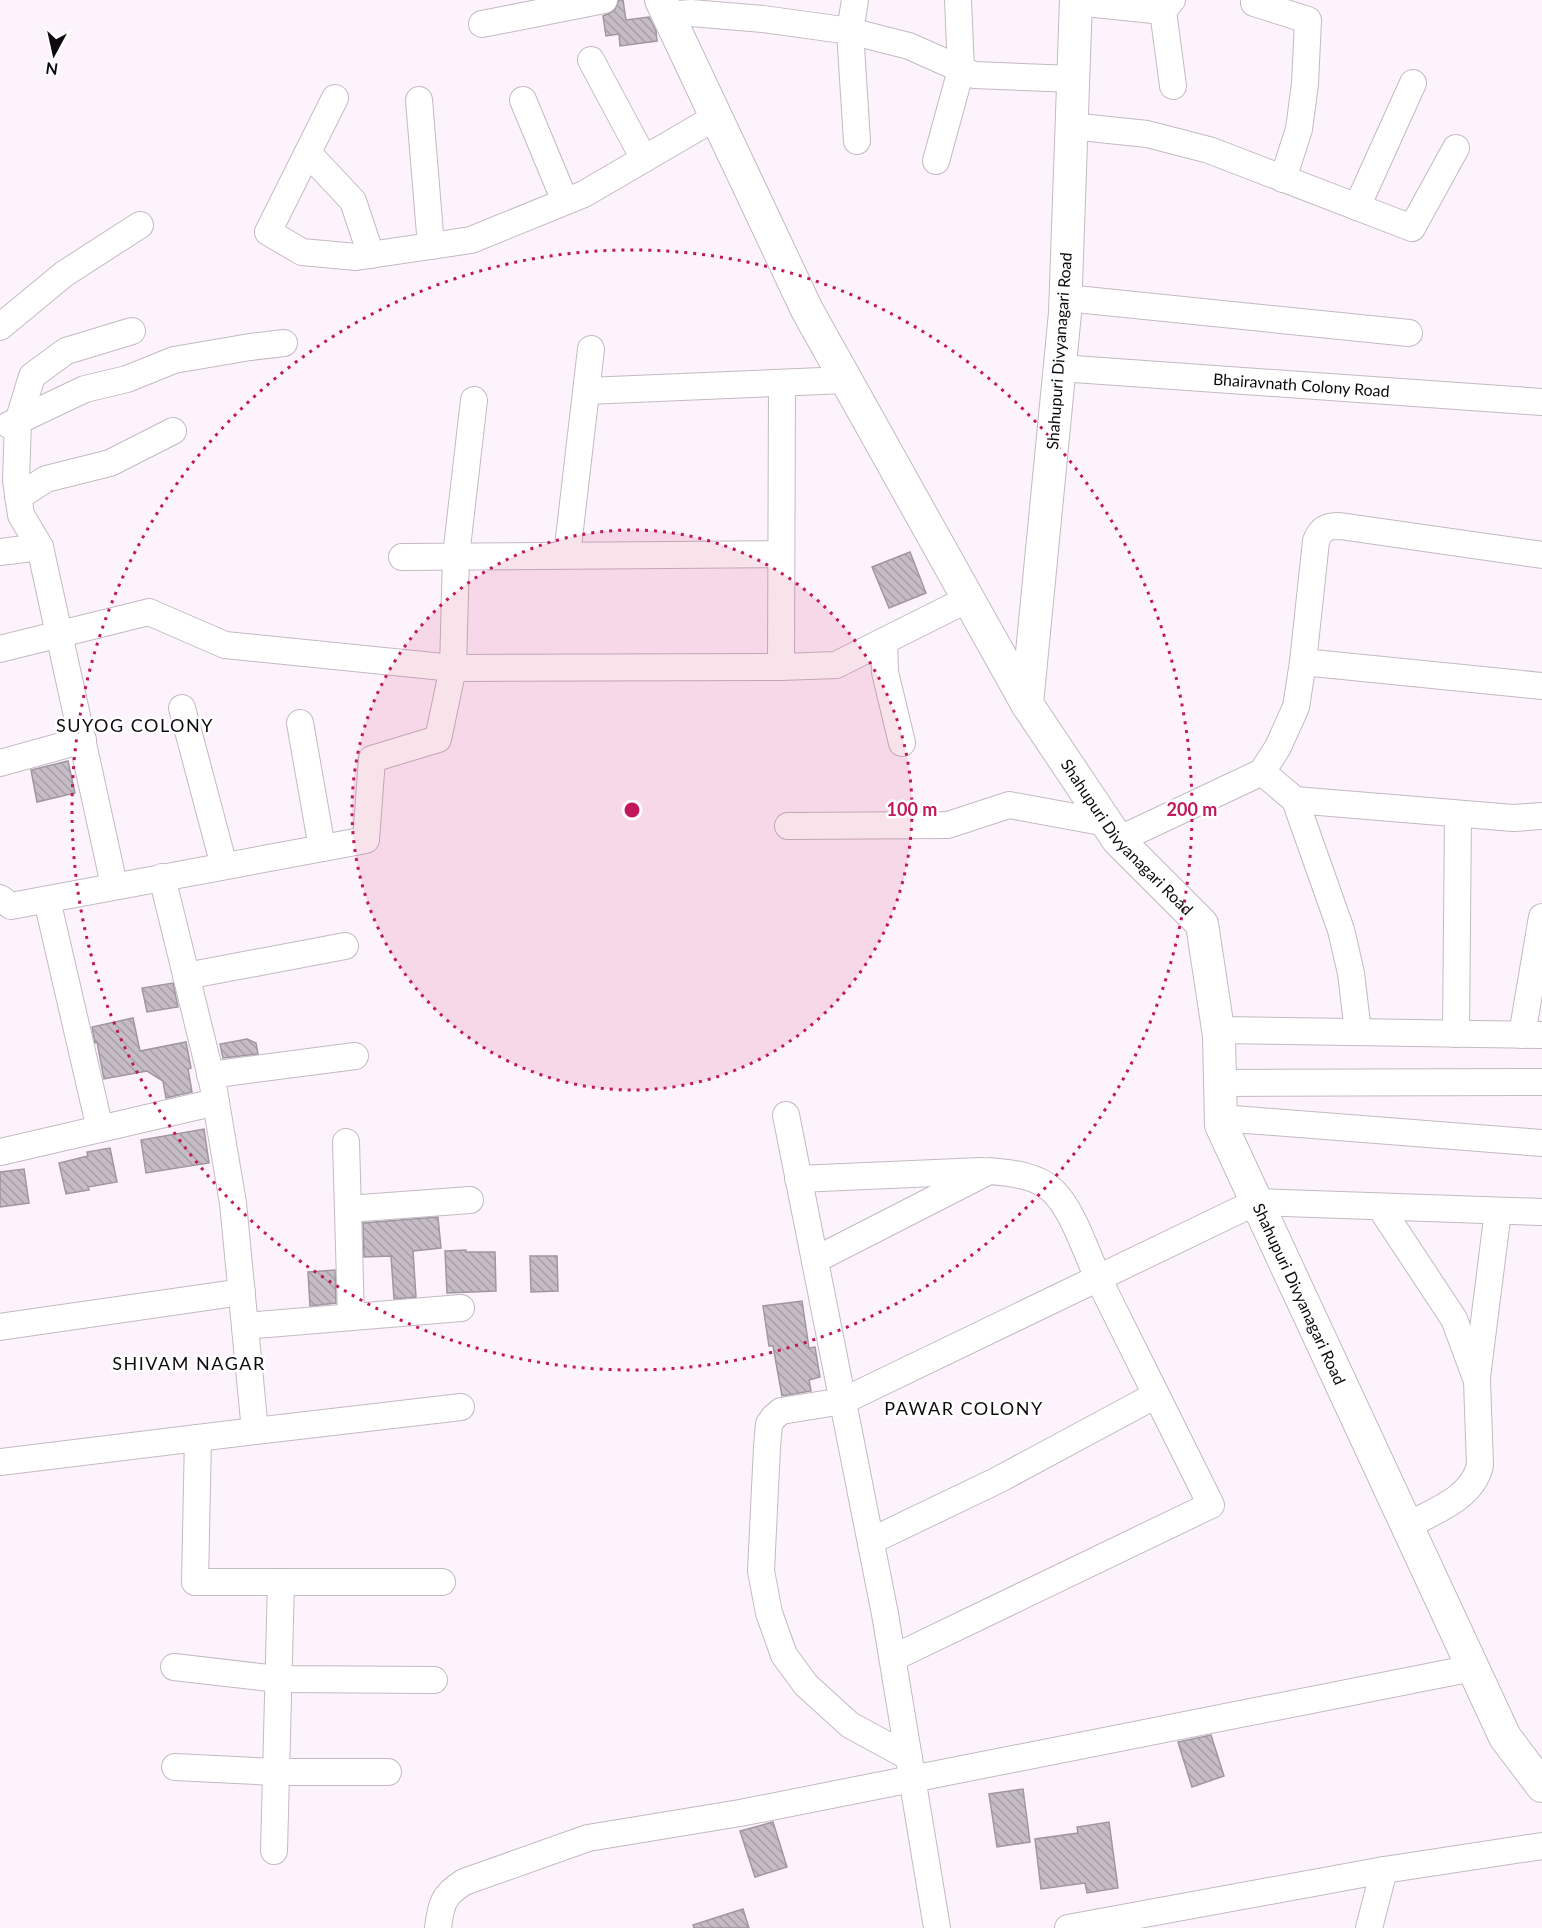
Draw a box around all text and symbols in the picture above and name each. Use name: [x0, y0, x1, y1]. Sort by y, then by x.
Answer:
north arrow: [24, 24, 84, 84]
text: N: [44, 59, 59, 80]
street label: Shahupuri Divyanagari Road: [1042, 252, 1075, 450]
street label: Bhairavnath Colony Road: [1213, 369, 1390, 400]
district label: SUYOG COLONY: [56, 714, 214, 736]
street label: Shahupuri Divyanagari Road: [1057, 755, 1197, 919]
text: 100 m: [887, 798, 937, 820]
text: 200 m: [1167, 798, 1217, 820]
centre of rings: [622, 800, 642, 820]
street label: Shahupuri Divyanagari Road: [1250, 1200, 1350, 1387]
district label: SHIVAM NAGAR: [112, 1352, 266, 1374]
district label: PAWAR COLONY: [884, 1397, 1044, 1419]

